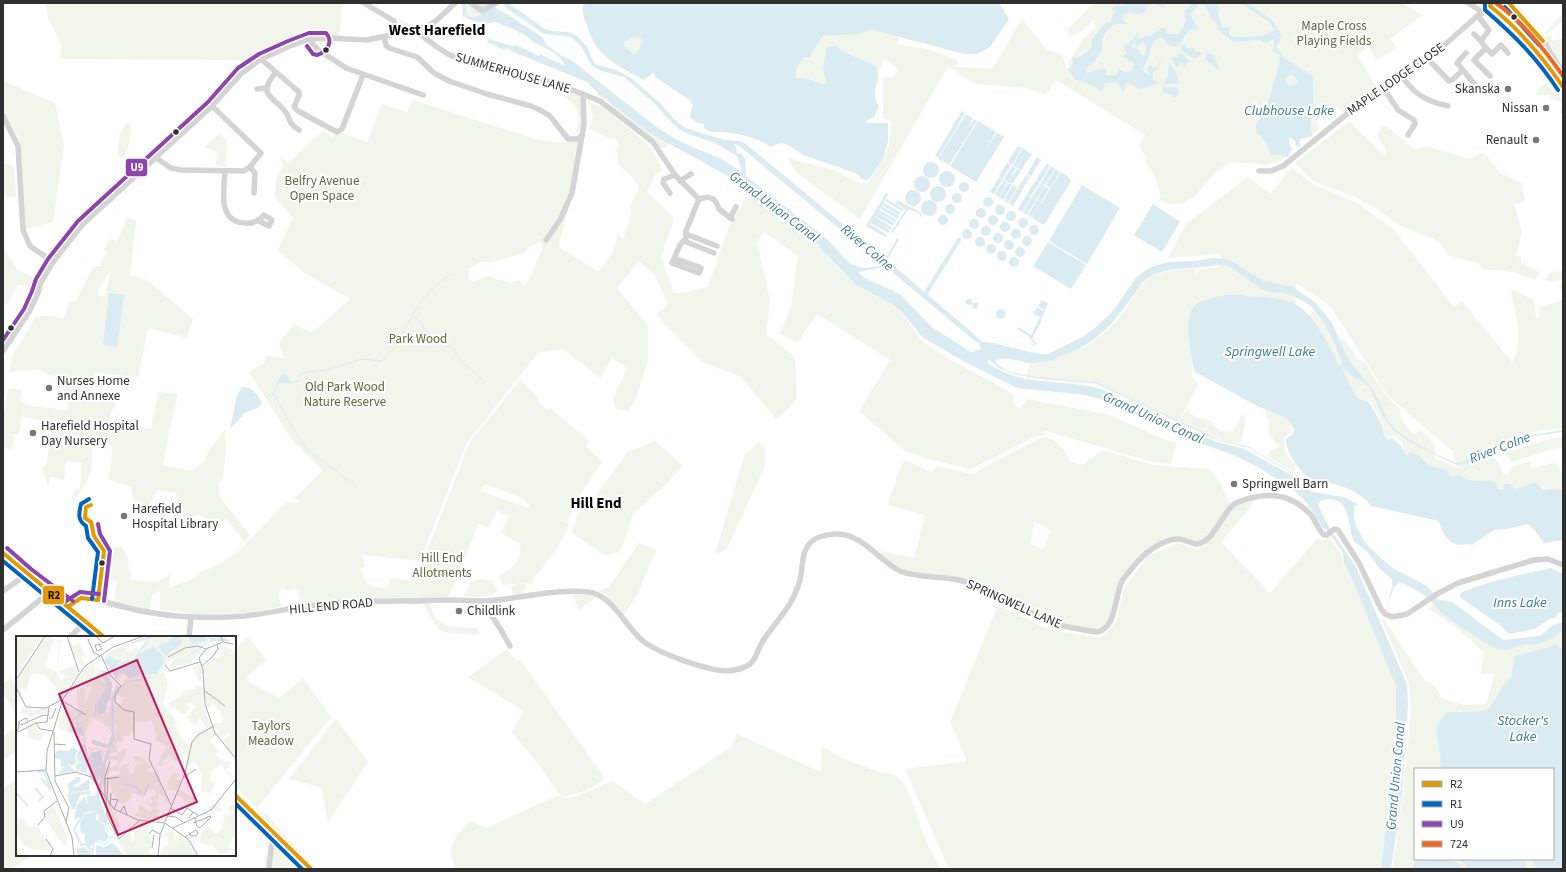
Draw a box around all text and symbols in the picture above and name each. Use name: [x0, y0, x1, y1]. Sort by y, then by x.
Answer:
unlabelled marker: [1509, 12, 1519, 22]
park label: Maple Cross Playing Fields: [1297, 17, 1372, 50]
district label: West Harefield: [389, 20, 485, 41]
street label: MAPLE LODGE CLOSE: [1344, 38, 1449, 120]
unlabelled marker: [321, 45, 331, 55]
street label: SUMMERHOUSE LANE: [453, 48, 573, 98]
place label: Skanska: [1455, 80, 1500, 98]
marker: Skanska: [1503, 84, 1513, 94]
place label: Nissan: [1502, 99, 1538, 117]
water label: Clubhouse Lake: [1244, 101, 1334, 121]
marker: Nissan: [1541, 103, 1551, 113]
unlabelled marker: [171, 127, 181, 137]
place label: Renault: [1486, 131, 1529, 149]
marker: Renault: [1531, 135, 1541, 145]
line badge: U9: [125, 158, 148, 177]
text: U9: [130, 160, 144, 175]
water label: Grand Union Canal: [725, 166, 824, 248]
park label: Belfry Avenue Open Space: [285, 172, 359, 205]
water label: River Colne: [836, 220, 898, 276]
unlabelled marker: [6, 323, 16, 333]
park label: Park Wood: [389, 330, 447, 348]
water label: Springwell Lake: [1225, 342, 1316, 362]
place label: Nurses Home and Annexe: [57, 372, 130, 405]
park label: Old Park Wood Nature Reserve: [304, 378, 386, 411]
marker: Nurses Home and Annexe: [44, 383, 54, 393]
water label: Grand Union Canal: [1100, 387, 1207, 449]
place label: Harefield Hospital Day Nursery: [41, 417, 139, 450]
water label: River Colne: [1467, 427, 1534, 469]
marker: Harefield Hospital Day Nursery: [28, 428, 38, 438]
place label: Springwell Barn: [1242, 475, 1328, 493]
marker: Springwell Barn: [1229, 479, 1239, 489]
district label: Hill End: [570, 493, 622, 514]
place label: Harefield Hospital Library: [132, 500, 218, 533]
marker: Harefield Hospital Library: [119, 511, 129, 521]
park label: Hill End Allotments: [413, 549, 472, 582]
unlabelled marker: [97, 558, 107, 568]
street label: SPRINGWELL LANE: [964, 575, 1065, 633]
line badge: R2: [42, 585, 65, 605]
text: R2: [48, 588, 60, 603]
street label: HILL END ROAD: [288, 593, 374, 619]
water label: Inns Lake: [1493, 593, 1547, 613]
place label: Childlink: [467, 602, 516, 620]
marker: Childlink: [454, 606, 464, 616]
inset map: [16, 636, 236, 856]
water label: Stocker's Lake: [1497, 711, 1549, 747]
park label: Taylors Meadow: [248, 717, 295, 750]
water label: Grand Union Canal: [1381, 721, 1411, 831]
legend: [1414, 768, 1554, 860]
text: R2: [1450, 776, 1463, 793]
text: R1: [1450, 796, 1463, 813]
text: U9: [1450, 816, 1464, 833]
text: 724: [1450, 836, 1468, 853]

